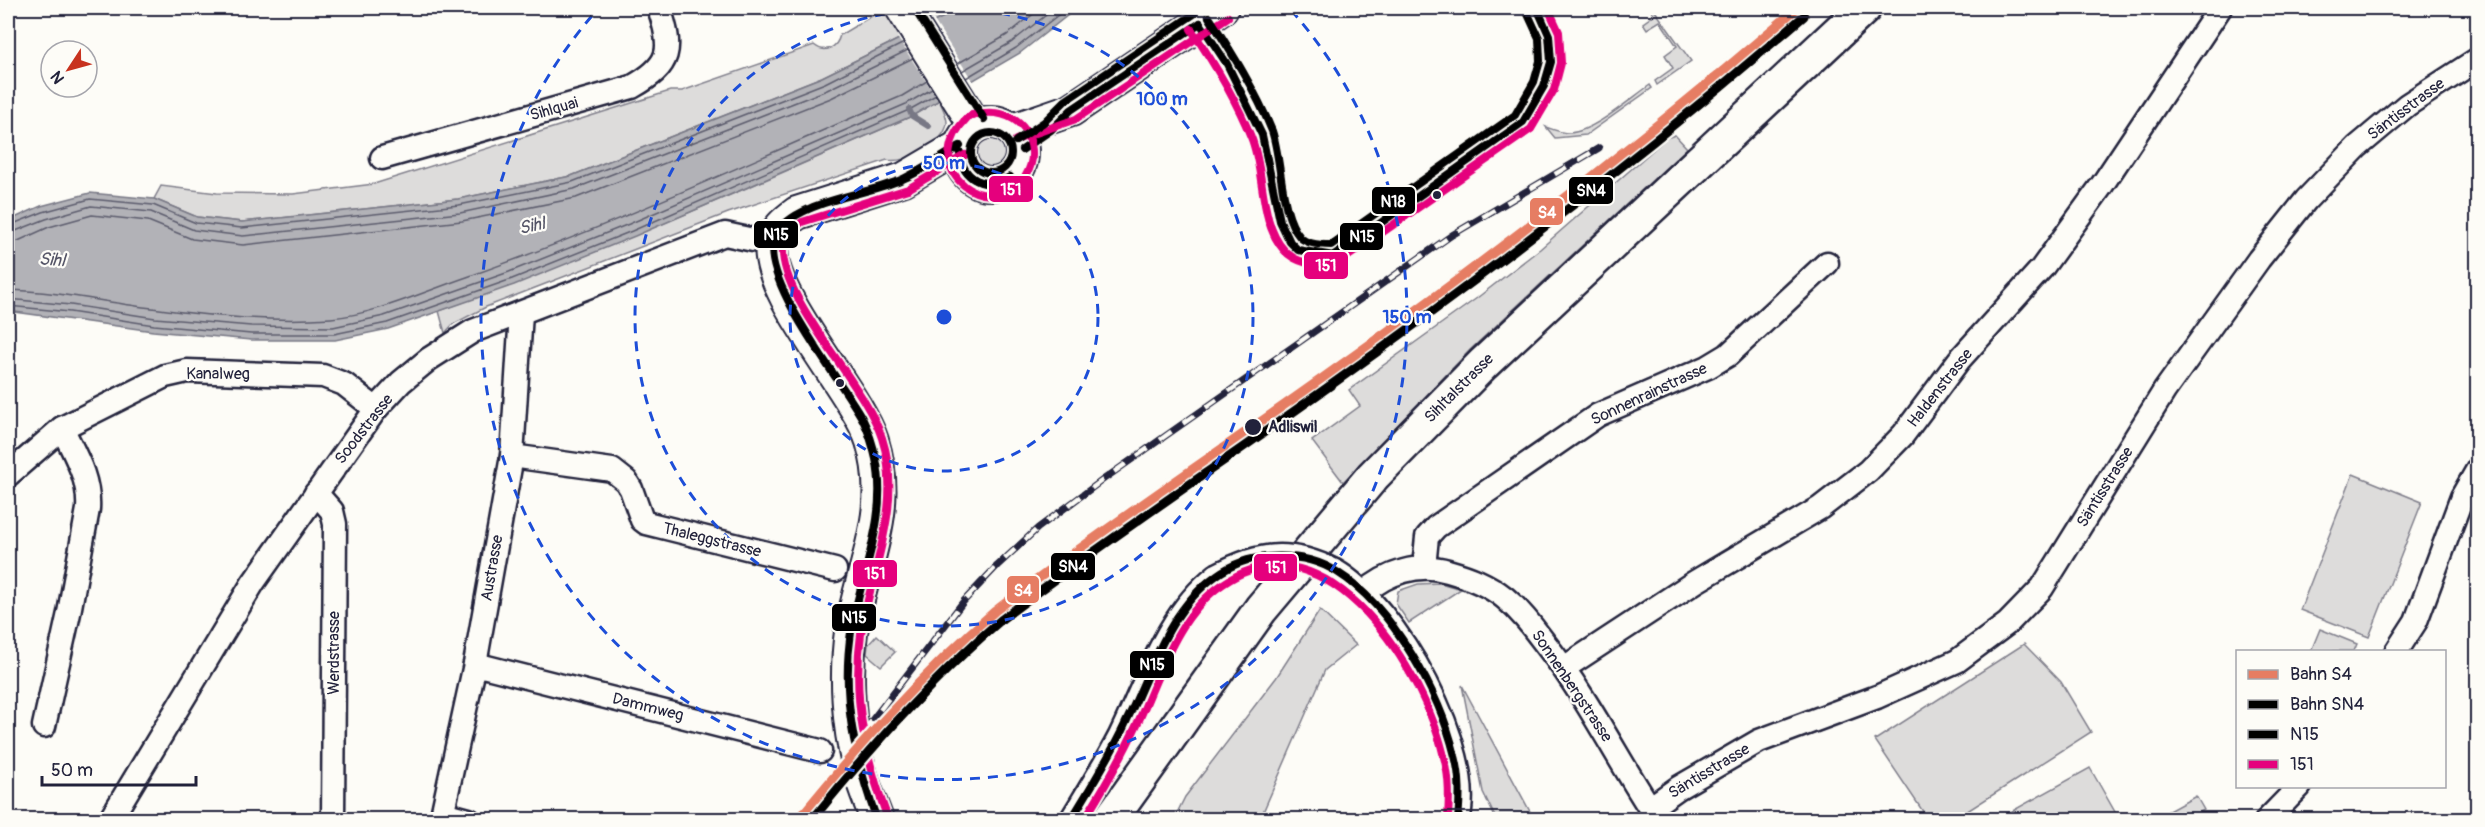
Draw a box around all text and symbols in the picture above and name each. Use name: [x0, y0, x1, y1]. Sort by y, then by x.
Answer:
north arrow: [39, 39, 99, 99]
text: N: [46, 67, 69, 87]
street label: Säntisstrasse: [2364, 73, 2449, 144]
text: 100 m: [1136, 88, 1188, 111]
street label: Sihlquai: [528, 93, 581, 125]
text: 50 m: [923, 152, 965, 175]
line badge: 151: [988, 175, 1034, 203]
line badge: SN4: [1568, 176, 1614, 205]
text: 151: [1000, 180, 1022, 200]
text: SN4: [1576, 181, 1606, 201]
line badge: N18: [1371, 186, 1416, 215]
unlabelled marker: [1431, 189, 1443, 201]
text: N18: [1380, 192, 1406, 212]
line badge: S4: [1529, 197, 1564, 226]
text: S4: [1538, 203, 1557, 223]
water label: Sihl: [517, 212, 549, 240]
line badge: N15: [753, 220, 799, 249]
line badge: N15: [1339, 222, 1384, 251]
text: N15: [763, 225, 789, 245]
text: N15: [1349, 227, 1375, 247]
water label: Sihl: [38, 248, 68, 273]
line badge: 151: [1303, 251, 1349, 280]
text: 151: [1315, 256, 1337, 276]
text: 150 m: [1383, 306, 1432, 329]
centre of rings: [934, 307, 954, 327]
street label: Haldenstrasse: [1903, 344, 1977, 431]
street label: Sihltalstrasse: [1420, 349, 1498, 427]
street label: Sonnenrainstrasse: [1588, 358, 1710, 430]
street label: Kanalweg: [186, 364, 250, 384]
unlabelled marker: [834, 377, 846, 389]
street label: Soodstrasse: [330, 390, 398, 468]
marker: Adliswil: [1243, 417, 1263, 437]
place label: Adliswil: [1268, 417, 1318, 437]
street label: Säntisstrasse: [2072, 443, 2138, 531]
street label: Thaleggstrasse: [661, 518, 763, 562]
street label: Austrasse: [476, 533, 508, 603]
line badge: SN4: [1050, 552, 1096, 581]
line badge: 151: [1253, 553, 1298, 582]
text: SN4: [1058, 557, 1088, 577]
text: 151: [1265, 558, 1287, 578]
line badge: 151: [852, 559, 898, 588]
text: 151: [864, 564, 886, 584]
line badge: S4: [1006, 575, 1040, 604]
text: S4: [1014, 581, 1033, 601]
line badge: N15: [831, 603, 877, 632]
text: N15: [841, 608, 867, 628]
street label: Werdstrasse: [324, 611, 344, 695]
street label: Sonnenbergstrasse: [1527, 626, 1617, 746]
line badge: N15: [1129, 650, 1175, 679]
legend: [2236, 650, 2446, 788]
text: N15: [1139, 655, 1165, 675]
text: Bahn S4: [2290, 663, 2353, 686]
street label: Dammweg: [610, 689, 686, 725]
text: Bahn SN4: [2290, 693, 2365, 716]
text: N15: [2290, 723, 2319, 746]
street label: Säntisstrasse: [1665, 739, 1753, 803]
scale bar: [42, 749, 196, 787]
text: 151: [2290, 753, 2314, 776]
text: 50 m: [51, 759, 93, 782]

